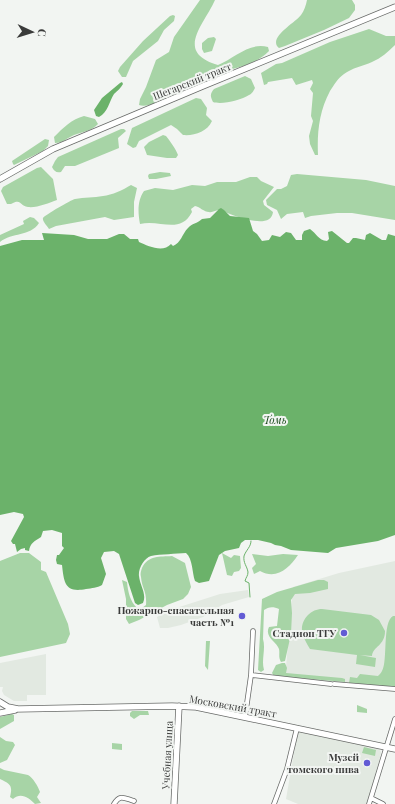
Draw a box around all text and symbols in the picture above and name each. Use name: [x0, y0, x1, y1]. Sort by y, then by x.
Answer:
north arrow: [12, 12, 52, 52]
text: С: [35, 28, 50, 37]
street label: Шегарский тракт: [151, 59, 234, 103]
water label: Томь: [263, 412, 287, 427]
place label: Пожарно-спасательная часть №1: [117, 603, 234, 629]
marker: Пожарно-спасательная часть №1: [237, 611, 247, 621]
place label: Стадион ТГУ: [273, 626, 336, 640]
marker: Стадион ТГУ: [339, 628, 349, 638]
street label: Московский тракт: [188, 691, 278, 721]
street label: Учебная улица: [158, 720, 176, 791]
place label: Музей томского пива: [287, 750, 360, 776]
marker: Музей томского пива: [362, 758, 372, 768]

